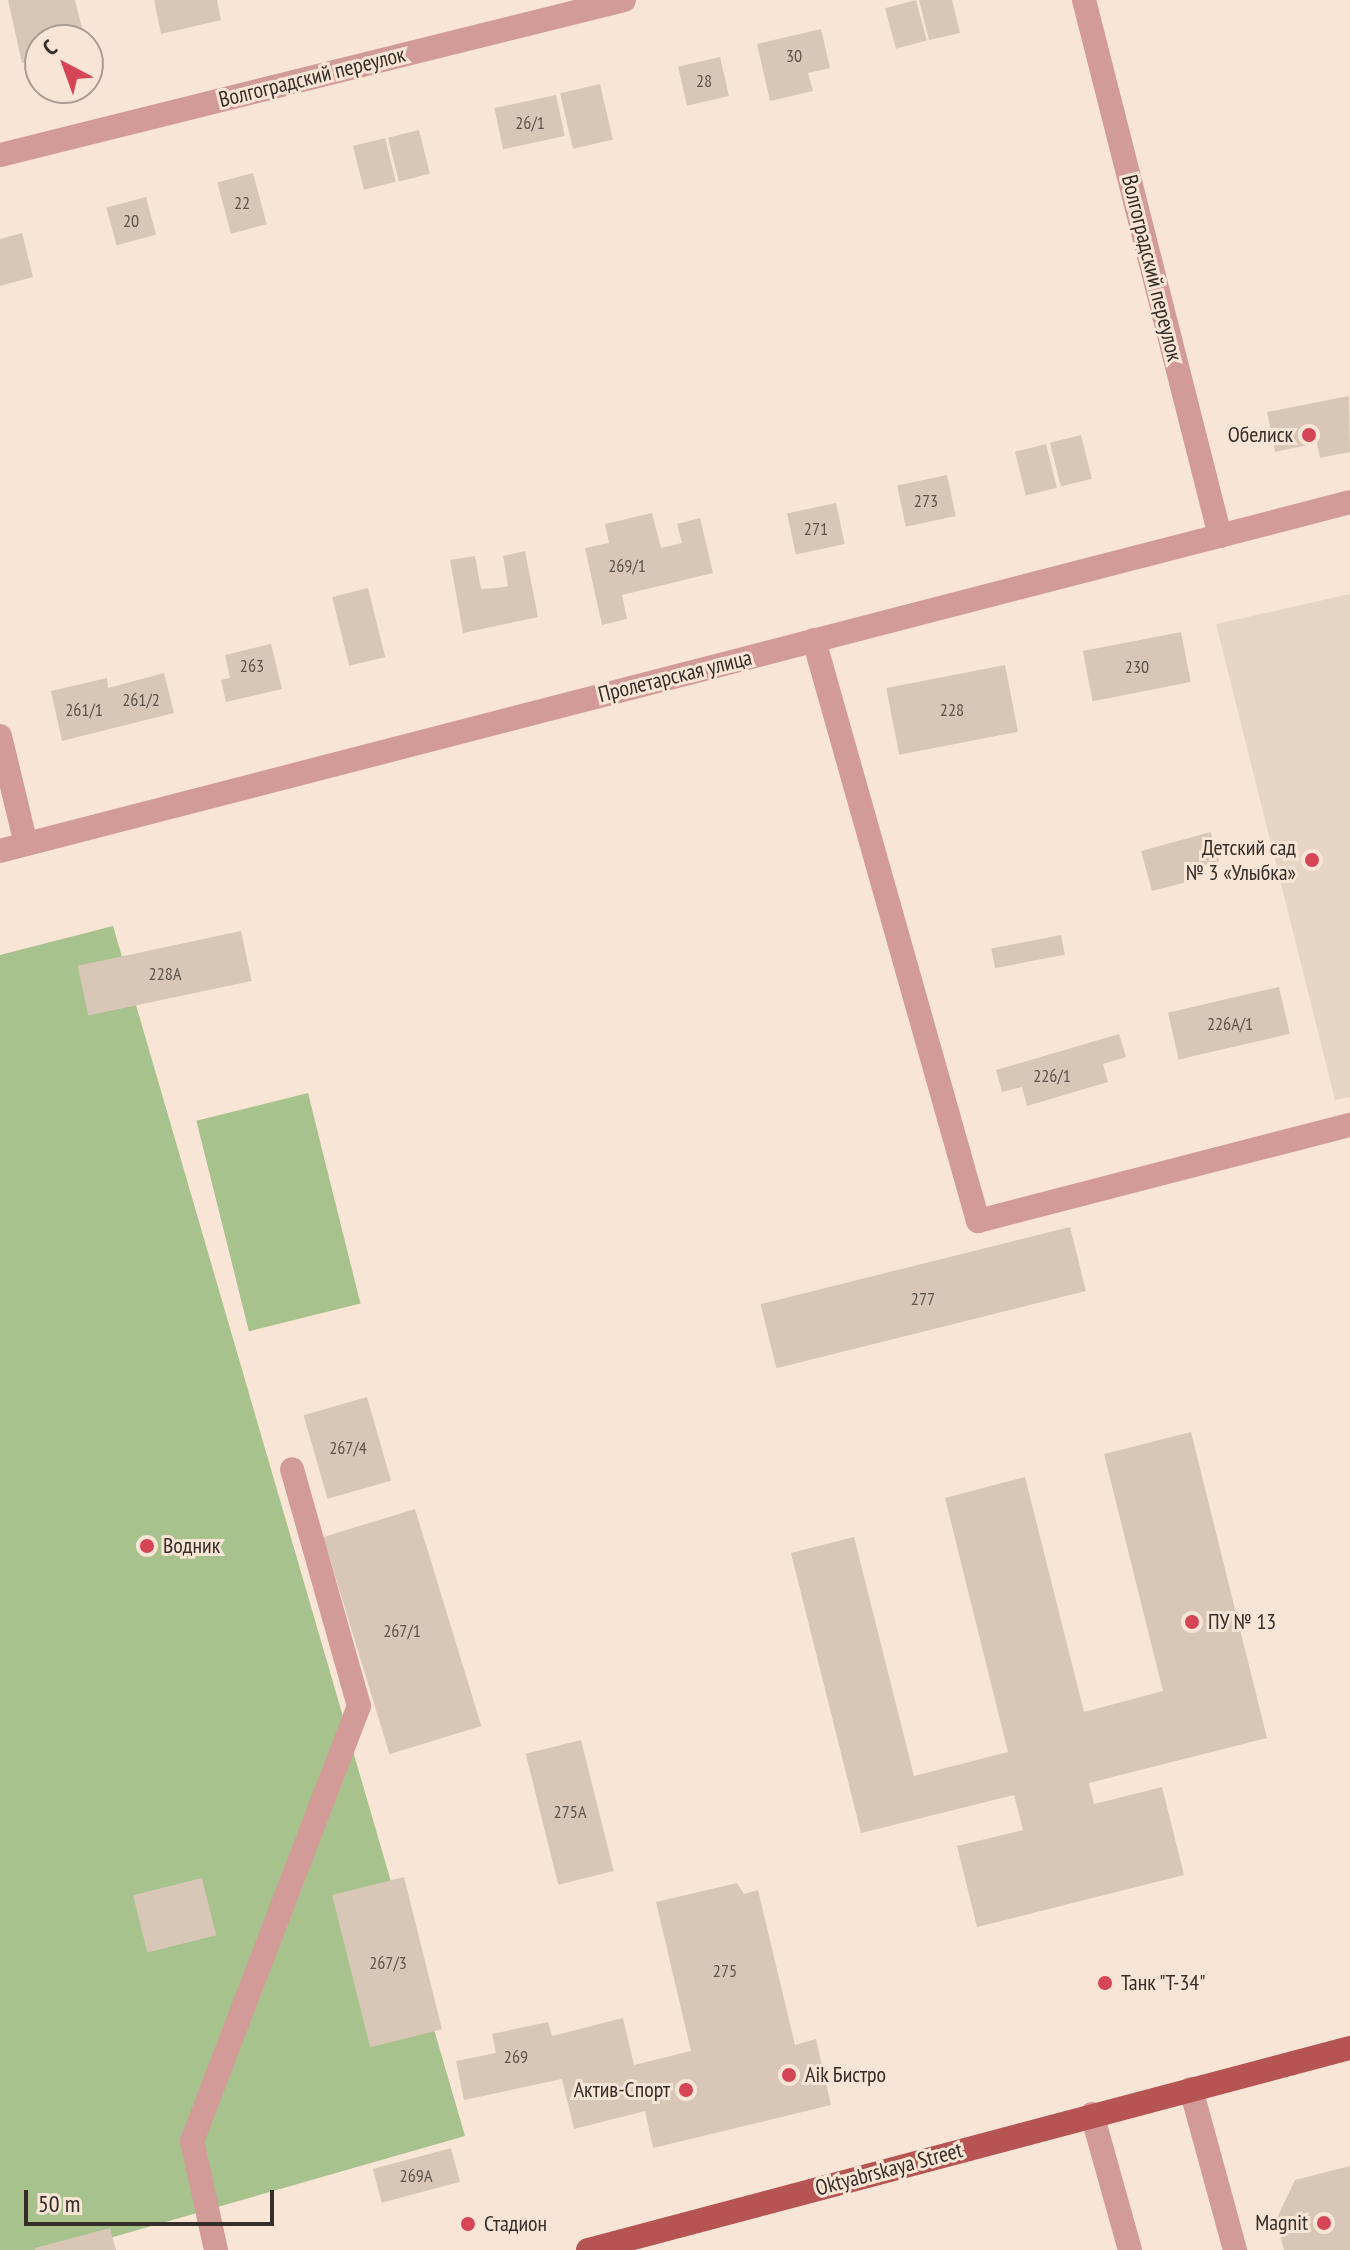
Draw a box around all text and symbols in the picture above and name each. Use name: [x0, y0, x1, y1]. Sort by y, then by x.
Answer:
north arrow: [24, 24, 104, 104]
text: С: [37, 34, 63, 61]
street label: Волгоградский переулок: [216, 41, 408, 113]
house number: 30: [786, 45, 802, 67]
house number: 28: [696, 70, 712, 92]
house number: 26/1: [515, 112, 545, 134]
street label: Волгоградский переулок: [1116, 172, 1188, 364]
house number: 22: [234, 192, 250, 214]
house number: 20: [123, 210, 139, 232]
place label: Обелиск: [1228, 422, 1293, 448]
marker: Обелиск: [1300, 426, 1318, 444]
house number: 273: [914, 490, 938, 512]
house number: 271: [804, 518, 828, 540]
house number: 269/1: [608, 555, 646, 577]
street label: Пролетарская улица: [595, 644, 755, 708]
house number: 263: [240, 655, 264, 677]
house number: 230: [1125, 656, 1149, 678]
house number: 261/2: [122, 689, 160, 711]
house number: 261/1: [65, 699, 103, 721]
house number: 228: [940, 699, 964, 721]
place label: Детский сад № 3 «Улыбка»: [1186, 834, 1296, 886]
marker: Детский сад № 3 «Улыбка»: [1303, 851, 1321, 869]
house number: 228А: [149, 963, 181, 985]
house number: 226А/1: [1207, 1013, 1253, 1035]
house number: 226/1: [1033, 1065, 1071, 1087]
house number: 277: [911, 1288, 935, 1310]
house number: 267/4: [329, 1437, 367, 1459]
place label: Водник: [163, 1533, 220, 1559]
marker: Водник: [138, 1537, 156, 1555]
place label: ПУ № 13: [1208, 1609, 1277, 1635]
marker: ПУ № 13: [1183, 1613, 1201, 1631]
house number: 267/1: [383, 1620, 421, 1642]
house number: 275А: [554, 1801, 586, 1823]
house number: 267/3: [369, 1952, 407, 1974]
house number: 275: [713, 1960, 737, 1982]
place label: Танк "Т-34": [1121, 1970, 1207, 1996]
marker: Танк "Т-34": [1096, 1974, 1114, 1992]
house number: 269: [504, 2046, 528, 2068]
place label: Aik Бистро: [805, 2062, 887, 2088]
marker: Aik Бистро: [780, 2066, 798, 2084]
place label: Актив-Спорт: [574, 2077, 670, 2103]
marker: Актив-Спорт: [677, 2081, 695, 2099]
street label: Oktyabrskaya Street: [813, 2137, 965, 2201]
house number: 269А: [400, 2165, 432, 2187]
scale bar: [28, 2174, 278, 2224]
text: 50 m: [38, 2188, 80, 2219]
place label: Magnit: [1255, 2210, 1308, 2236]
place label: Стадион: [484, 2211, 547, 2237]
marker: Magnit: [1315, 2214, 1333, 2232]
marker: Стадион: [459, 2215, 477, 2233]

